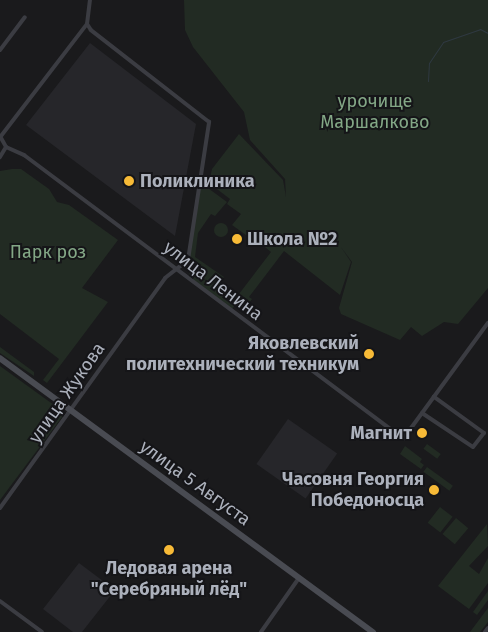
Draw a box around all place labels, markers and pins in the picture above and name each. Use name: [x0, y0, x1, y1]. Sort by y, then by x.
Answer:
place label: Поликлиника: [140, 170, 255, 192]
marker: Поликлиника: [122, 174, 136, 188]
place label: Школа №2: [247, 228, 337, 250]
marker: Школа №2: [231, 233, 243, 245]
place label: Яковлевский политехнический техникум: [126, 333, 359, 376]
marker: Яковлевский политехнический техникум: [363, 348, 375, 360]
place label: Магнит: [351, 422, 412, 444]
marker: Магнит: [416, 427, 428, 439]
place label: Часовня Георгия Победоносца: [282, 469, 424, 512]
marker: Часовня Георгия Победоносца: [428, 484, 440, 496]
marker: Ледовая арена "Серебряный лёд": [163, 544, 175, 556]
place label: Ледовая арена "Серебряный лёд": [91, 558, 247, 600]

